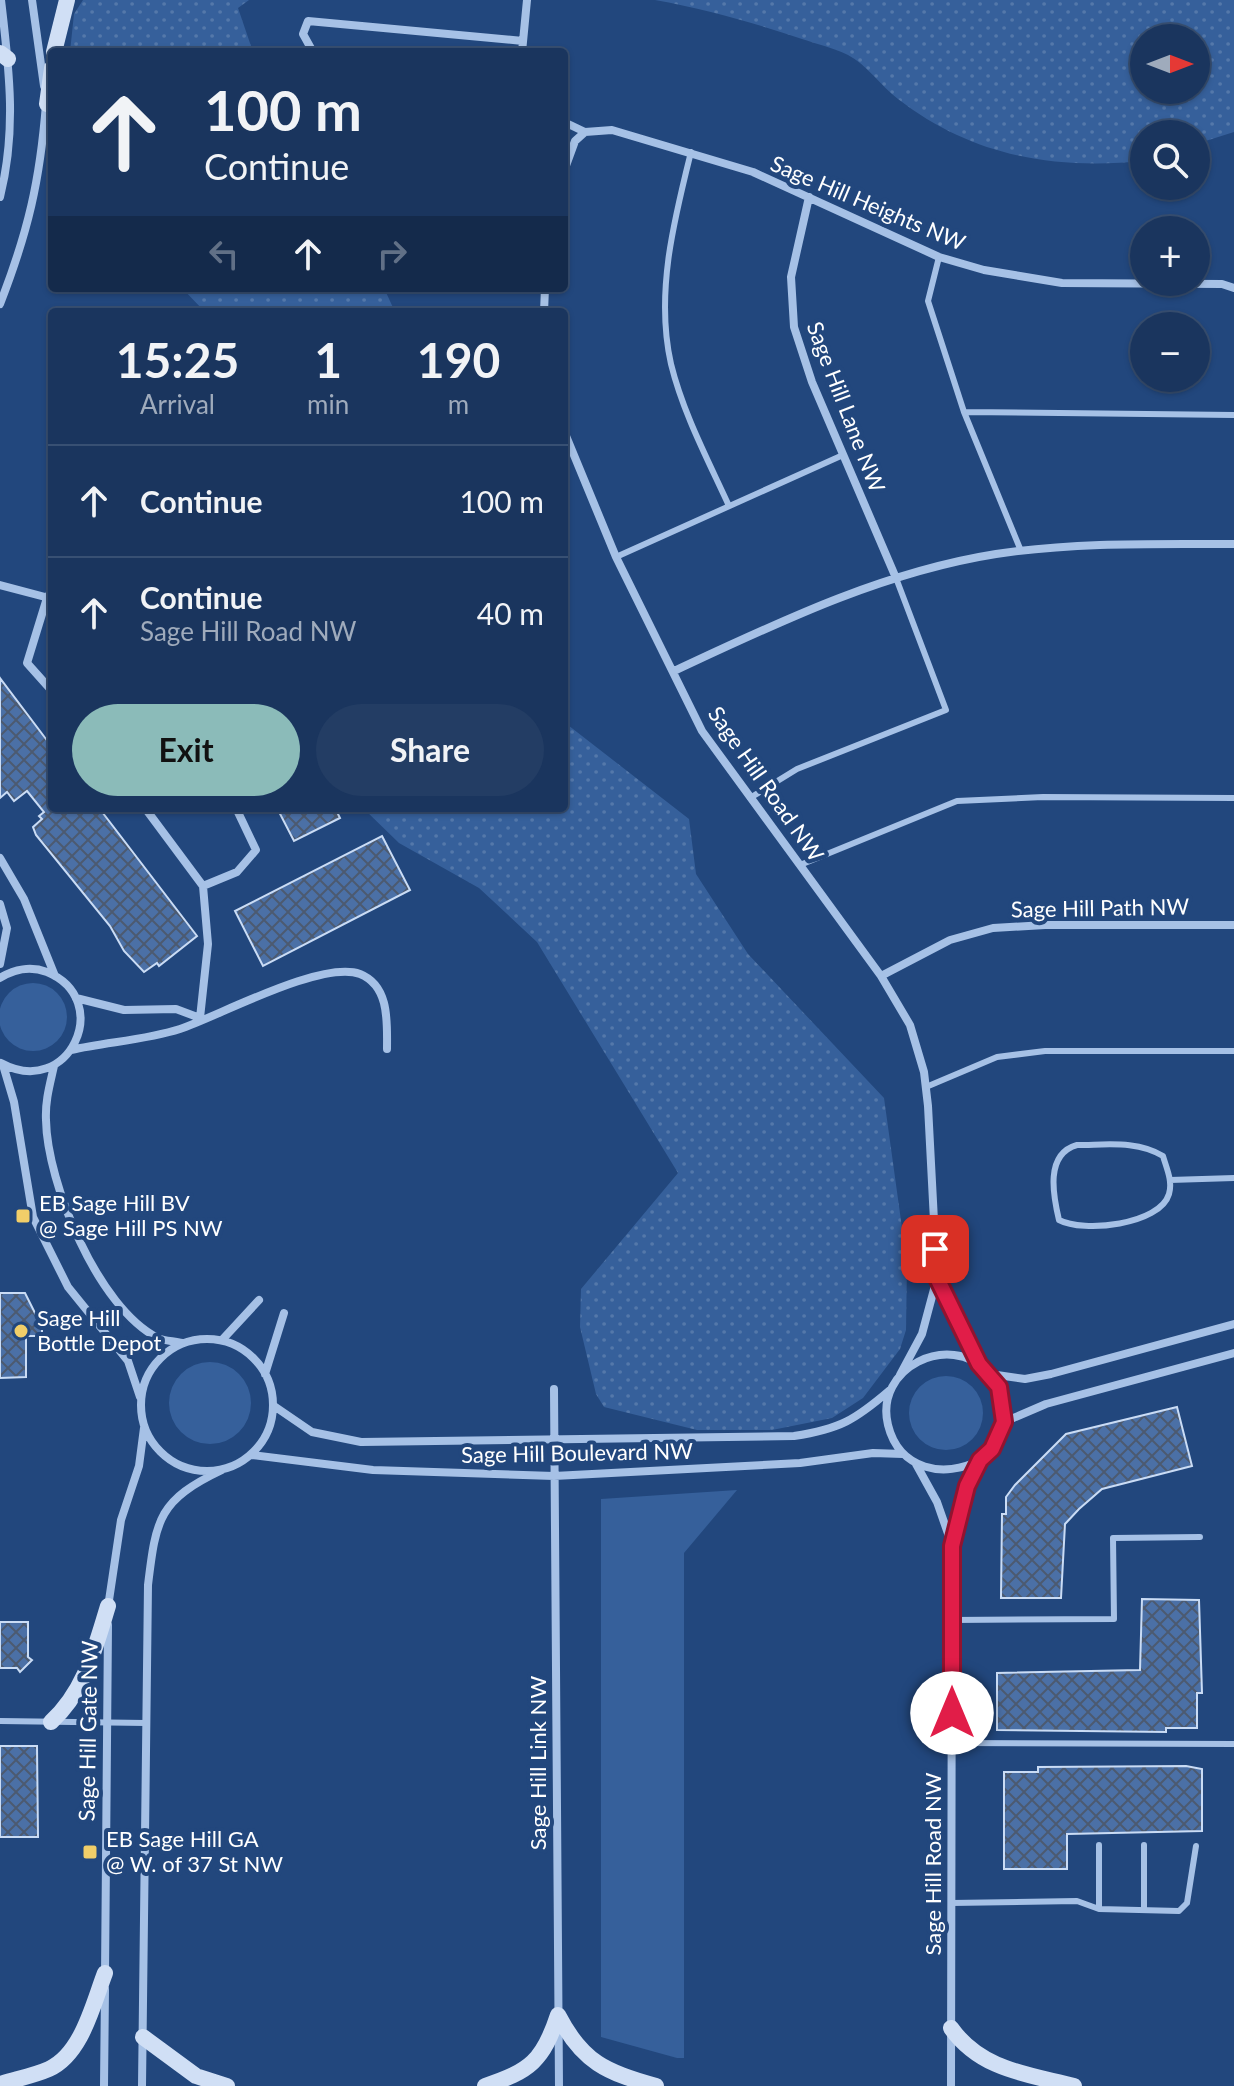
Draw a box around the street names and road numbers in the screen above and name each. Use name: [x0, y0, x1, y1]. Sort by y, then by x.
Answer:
street label: Sage Hill Heights NW: [767, 149, 970, 256]
street label: Sage Hill Lane NW: [802, 318, 891, 496]
street label: Sage Hill Road NW: [703, 701, 830, 867]
street label: Sage Hill Path NW: [1011, 892, 1190, 923]
street label: Sage Hill Boulevard NW: [461, 1437, 693, 1468]
street label: Sage Hill Gate NW: [72, 1640, 103, 1822]
street label: Sage Hill Link NW: [524, 1676, 551, 1850]
street label: Sage Hill Road NW: [919, 1772, 946, 1956]

